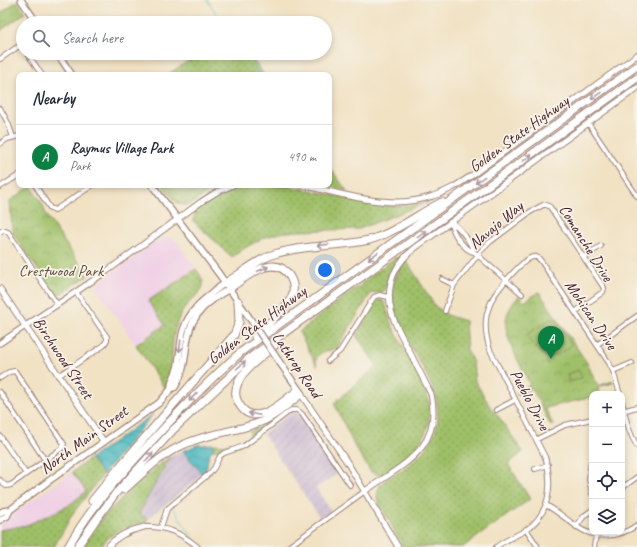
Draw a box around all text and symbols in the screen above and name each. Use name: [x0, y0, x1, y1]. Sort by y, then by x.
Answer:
search box: [16, 16, 332, 60]
icon: search: [30, 27, 52, 49]
text: Search here: [62, 29, 123, 48]
text: Nearby: [32, 88, 75, 109]
street label: Golden State Highway: [465, 90, 574, 177]
one-way arrow: [591, 92, 602, 100]
text: Raymus Village Park: [70, 139, 173, 158]
text: A: [42, 149, 48, 165]
text: 490 m: [288, 149, 316, 165]
one-way arrow: [522, 154, 533, 162]
text: Park: [70, 158, 91, 174]
one-way arrow: [474, 176, 485, 184]
street label: Navajo Way: [465, 196, 528, 253]
street label: Comanche Drive: [555, 201, 618, 287]
one-way arrow: [416, 230, 427, 238]
one-way arrow: [316, 242, 329, 249]
one-way arrow: [368, 252, 379, 261]
your location: [315, 260, 335, 280]
park label: Crestwood Park: [19, 261, 104, 281]
one-way arrow: [256, 265, 268, 272]
street label: Mohican Drive: [560, 276, 623, 355]
street label: Golden State Highway: [204, 280, 312, 369]
street label: Birchwood Street: [28, 313, 99, 404]
pin: A: [538, 326, 564, 359]
street label: Lathrop Road: [268, 328, 328, 404]
one-way arrow: [176, 339, 184, 352]
one-way arrow: [236, 361, 246, 370]
street label: Pueblo Drive: [506, 366, 555, 435]
map controls: [589, 391, 625, 535]
button: +: [589, 391, 625, 427]
one-way arrow: [188, 392, 197, 403]
street label: North Main Street: [36, 400, 133, 479]
one-way arrow: [247, 409, 260, 417]
button: −: [589, 427, 625, 463]
one-way arrow: [145, 452, 154, 462]
button: locate: [589, 463, 625, 499]
button: layers: [589, 499, 625, 535]

